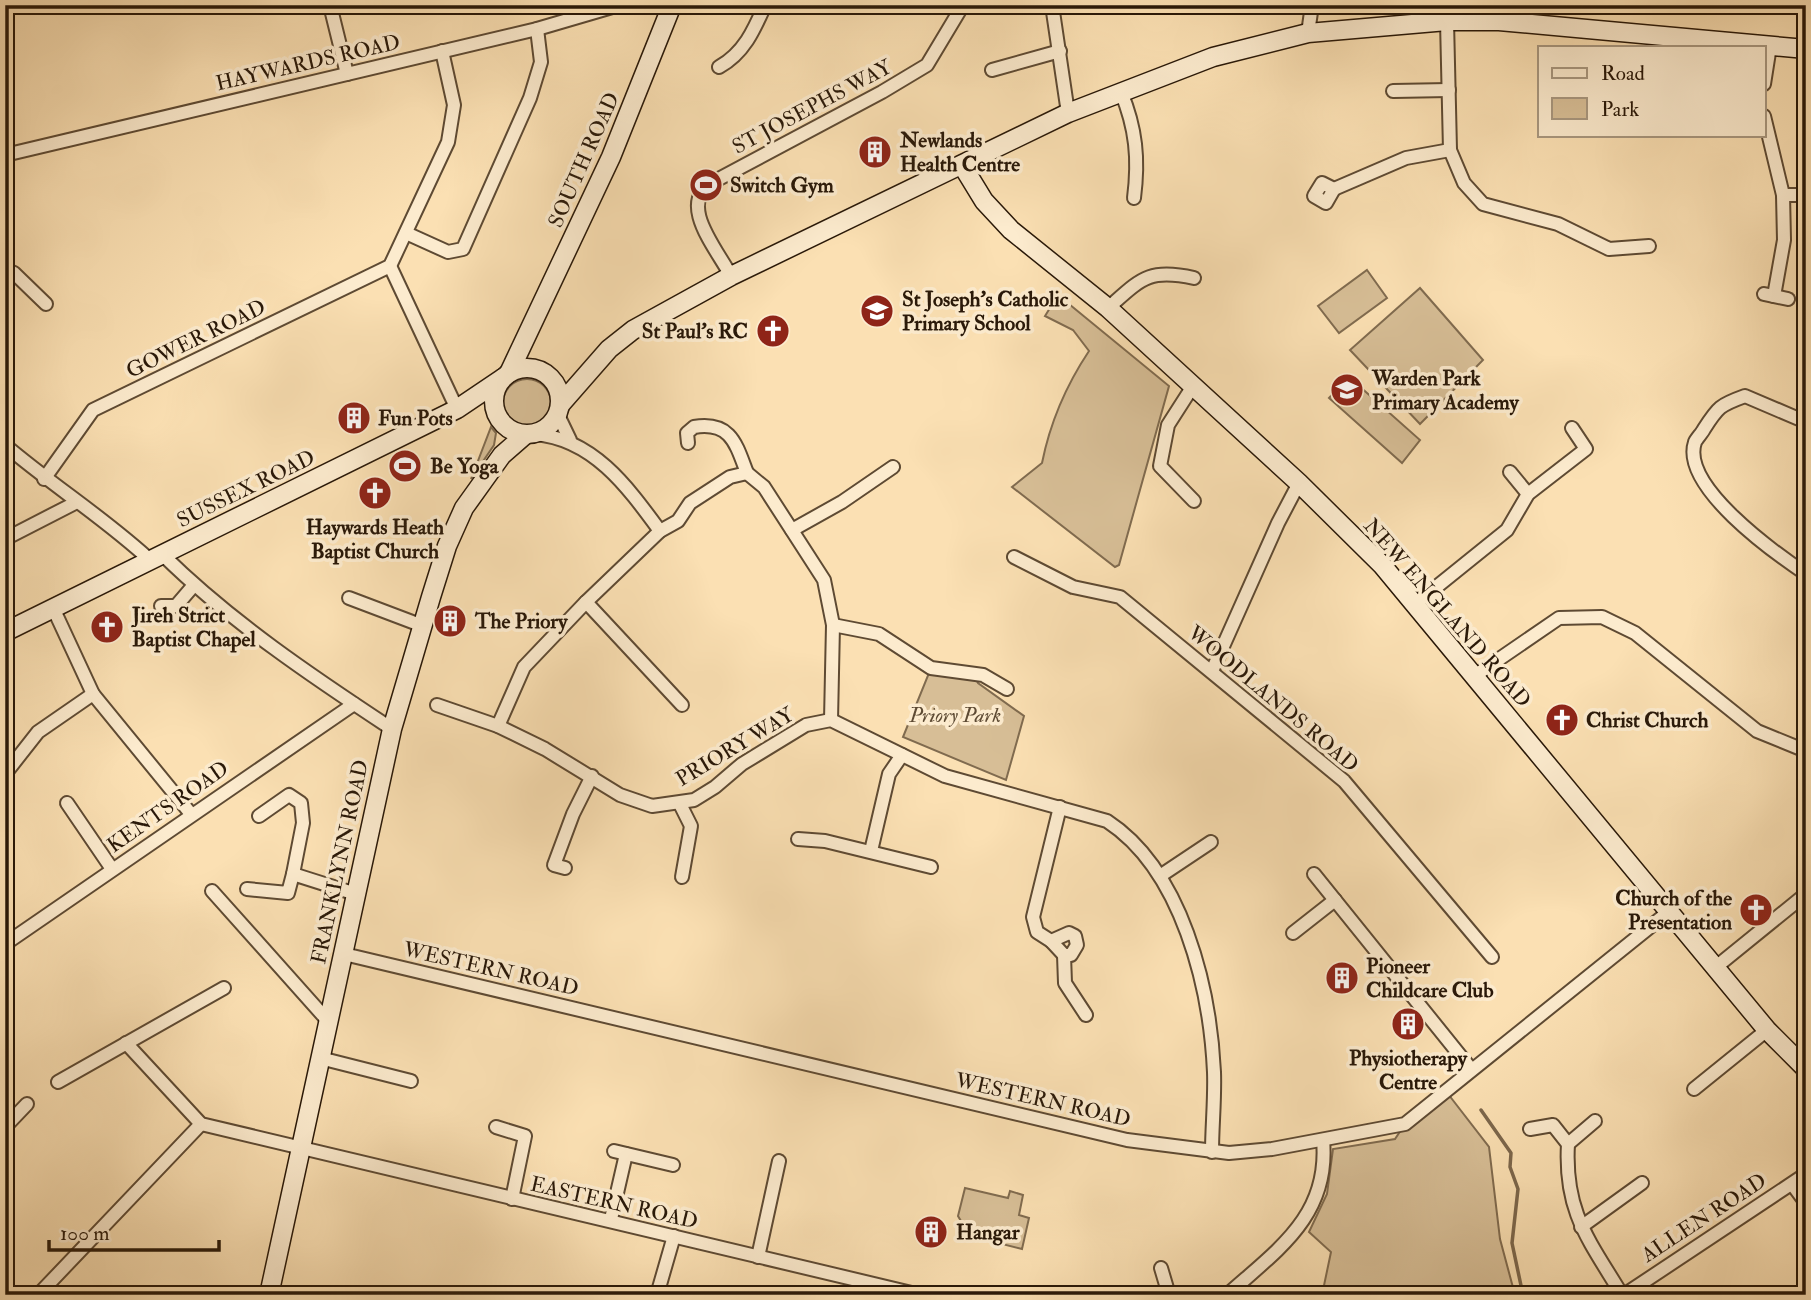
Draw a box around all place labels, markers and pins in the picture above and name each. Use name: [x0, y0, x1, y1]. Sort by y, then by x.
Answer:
place label: Newlands Health Centre: [899, 127, 1020, 178]
building icon: Newlands Health Centre: [856, 133, 894, 171]
sports icon: Switch Gym: [687, 166, 725, 204]
place label: Switch Gym: [730, 172, 834, 199]
place label: St Joseph's Catholic Primary School: [902, 286, 1069, 337]
school or university icon: St Joseph's Catholic Primary School: [858, 292, 896, 330]
church icon: St Paul's RC: [754, 312, 792, 350]
place label: St Paul's RC: [642, 318, 748, 345]
place label: Warden Park Primary Academy: [1371, 365, 1519, 416]
school or university icon: Warden Park Primary Academy: [1328, 371, 1366, 409]
building icon: Fun Pots: [335, 399, 373, 437]
place label: Fun Pots: [378, 405, 453, 432]
sports icon: Be Yoga: [386, 447, 424, 485]
place label: Be Yoga: [430, 453, 500, 480]
church icon: Haywards Heath Baptist Church: [356, 474, 394, 512]
place label: Haywards Heath Baptist Church: [306, 514, 444, 565]
place label: Jireh Strict Baptist Chapel: [131, 602, 256, 653]
building icon: The Priory: [431, 602, 469, 640]
church icon: Jireh Strict Baptist Chapel: [88, 608, 126, 646]
place label: The Priory: [474, 608, 568, 635]
church icon: Christ Church: [1543, 701, 1581, 739]
place label: Christ Church: [1586, 707, 1709, 734]
place label: Church of the Presentation: [1615, 885, 1732, 936]
church icon: Church of the Presentation: [1737, 891, 1775, 929]
place label: Pioneer Childcare Club: [1366, 953, 1494, 1004]
building icon: Pioneer Childcare Club: [1323, 959, 1361, 997]
building icon: Physiotherapy Centre: [1389, 1005, 1427, 1043]
place label: Physiotherapy Centre: [1349, 1045, 1468, 1096]
building icon: Hangar: [912, 1213, 950, 1251]
place label: Hangar: [956, 1219, 1021, 1246]

